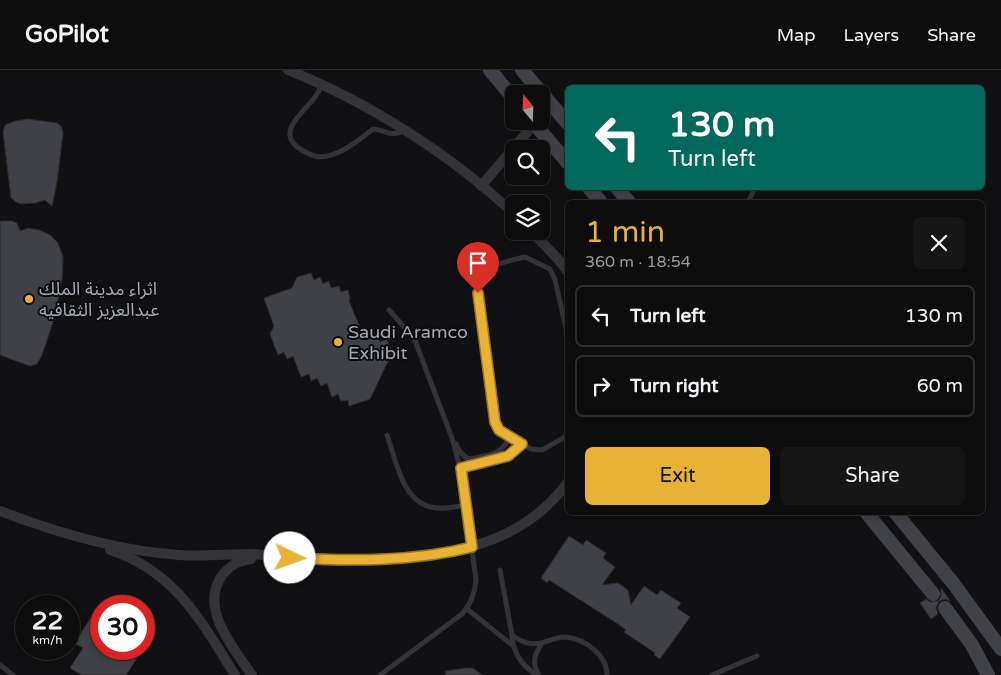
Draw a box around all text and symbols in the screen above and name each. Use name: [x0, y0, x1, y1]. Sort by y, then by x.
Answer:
text: GoPilot: [25, 20, 109, 49]
text: Map: [777, 24, 816, 46]
text: Layers: [844, 24, 899, 46]
text: Share: [927, 24, 976, 46]
north arrow: [505, 85, 550, 130]
map controls: [505, 85, 550, 240]
text: 130 m: [668, 104, 775, 146]
icon: left: [585, 105, 650, 170]
button: search: [505, 140, 550, 185]
text: Turn left: [668, 146, 756, 172]
button: layers: [505, 195, 550, 240]
text: 1 min: [585, 214, 665, 251]
button: close: [913, 217, 965, 269]
pin: [457, 242, 499, 293]
icon: arrive: [464, 249, 492, 277]
text: 360 m · 18:54: [585, 252, 691, 272]
place label: اثراء مدينة الملك عبدالعزيز الثقافيه: [39, 278, 159, 321]
marker: اثراء مدينة الملك عبدالعزيز الثقافيه: [23, 293, 35, 305]
icon: left: [587, 302, 615, 330]
text: Turn left: [630, 305, 706, 327]
text: 130 m: [905, 305, 963, 327]
place label: Saudi Aramco Exhibit: [348, 321, 468, 364]
marker: Saudi Aramco Exhibit: [332, 336, 344, 348]
icon: right: [587, 372, 615, 400]
text: Turn right: [630, 375, 718, 397]
text: 60 m: [917, 375, 963, 397]
button: Exit: [585, 447, 770, 505]
button: Share: [780, 447, 965, 505]
position arrow: [263, 531, 315, 583]
speed limit sign: 30: [90, 595, 155, 660]
text: 22: [32, 606, 63, 636]
text: km/h: [32, 633, 63, 647]

